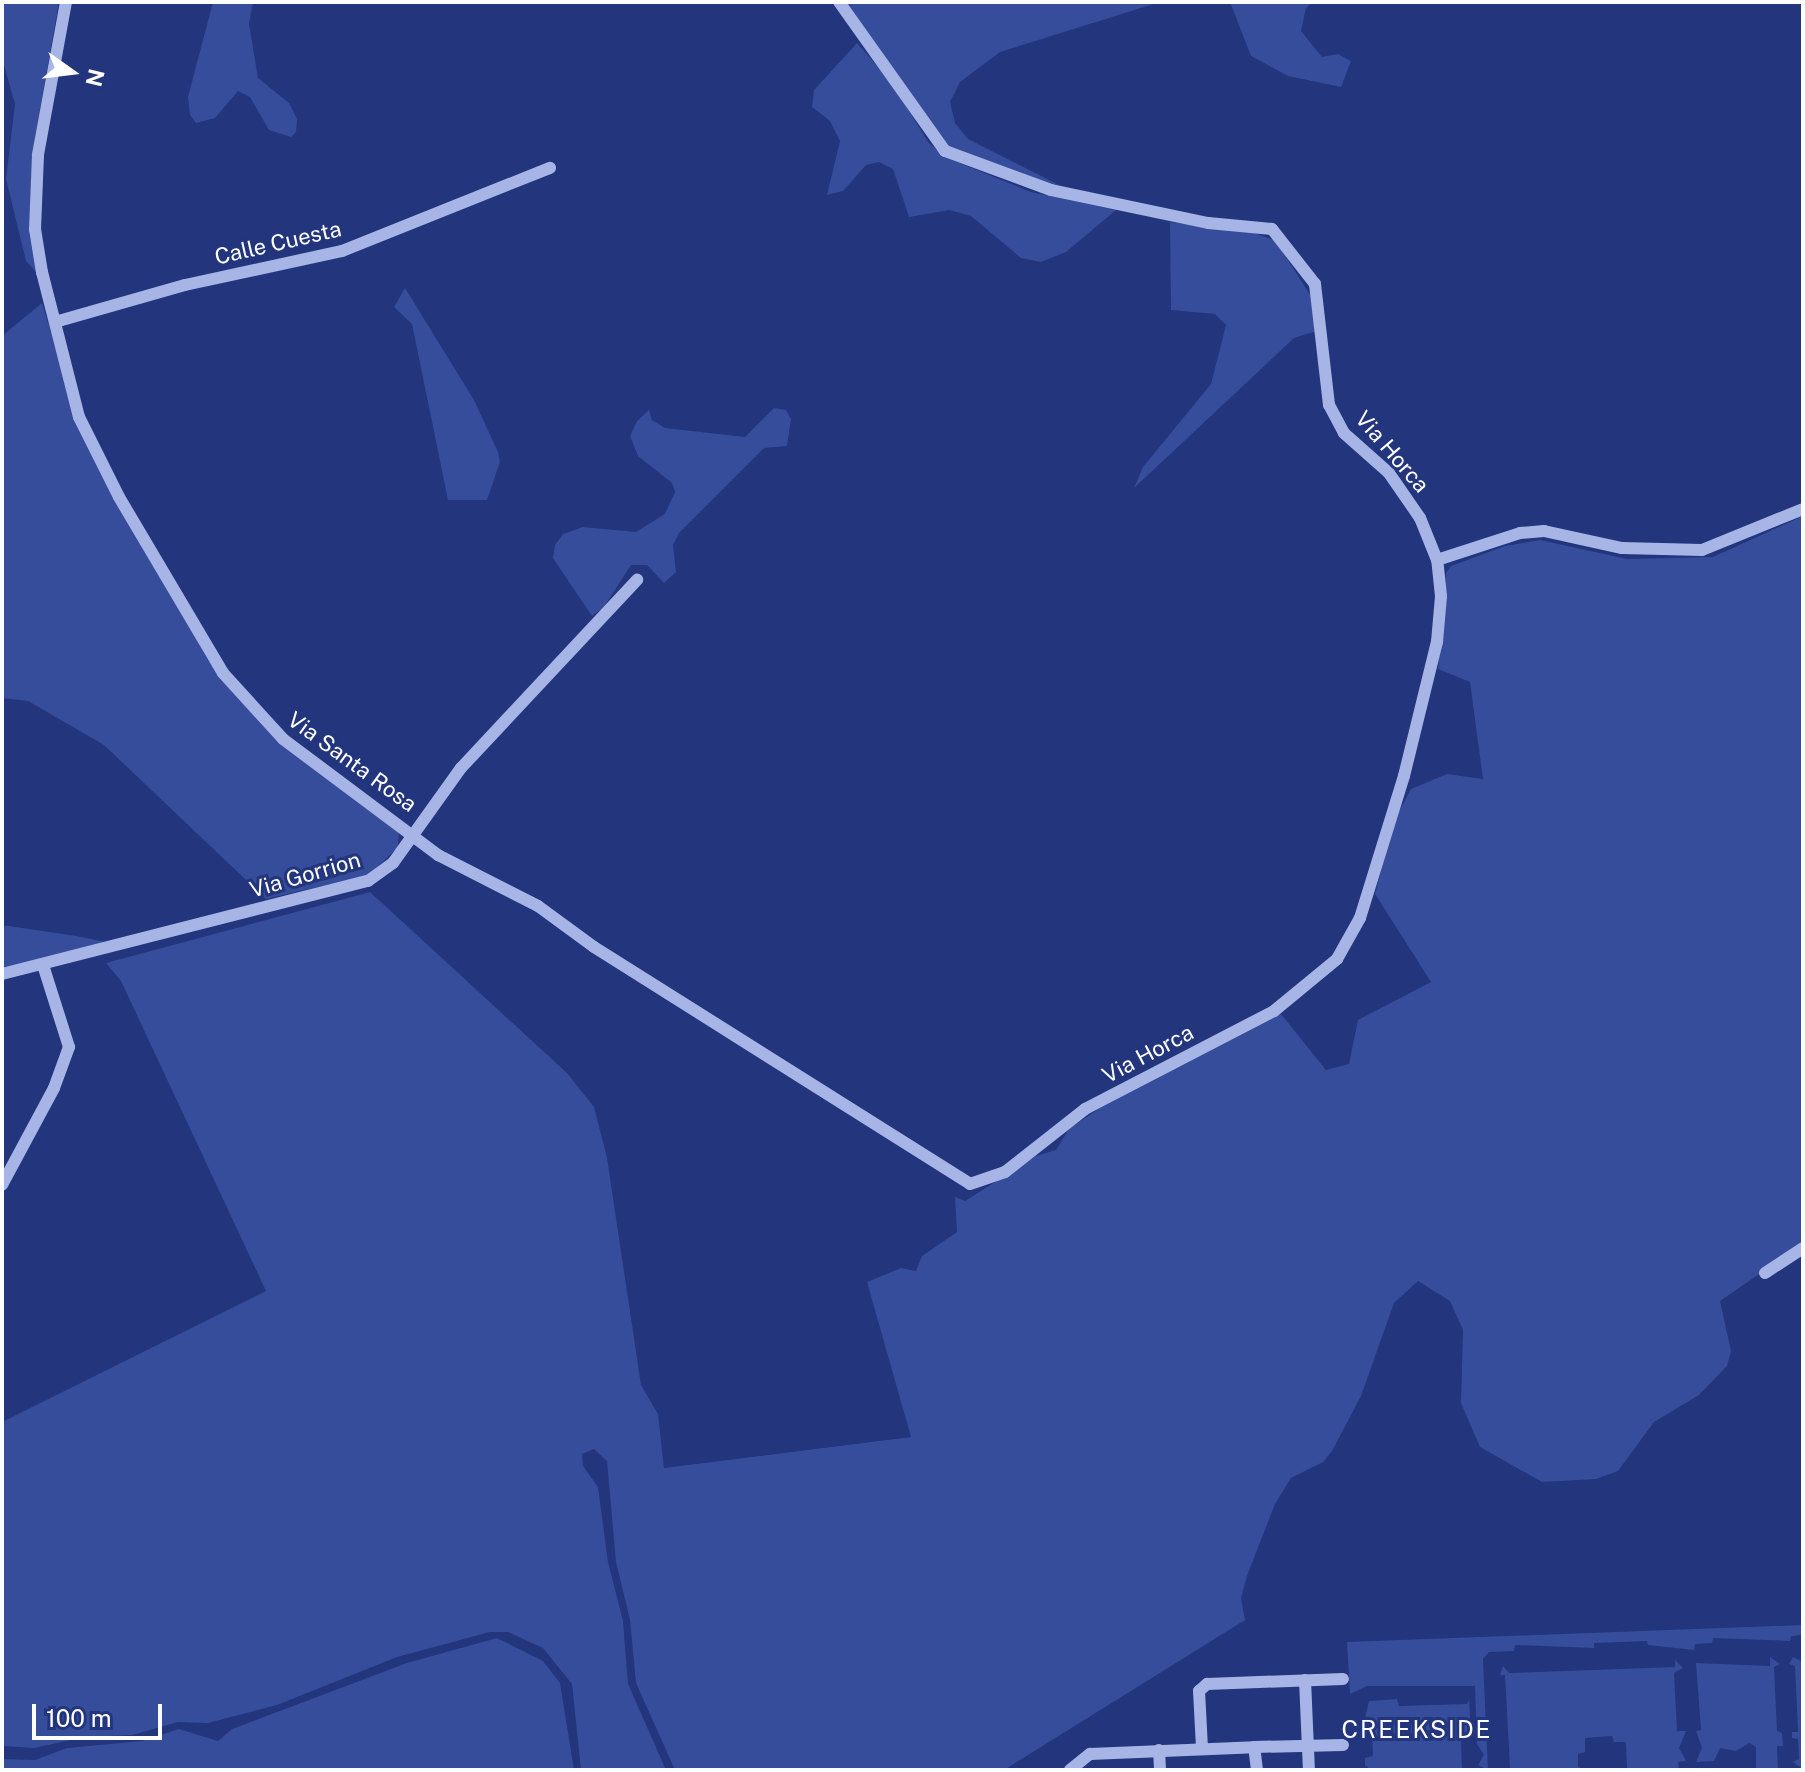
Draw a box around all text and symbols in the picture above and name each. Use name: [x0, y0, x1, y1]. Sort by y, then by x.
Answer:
north arrow: [32, 32, 112, 112]
text: N: [81, 66, 110, 89]
street label: Calle Cuesta: [212, 216, 344, 270]
street label: Via Horca: [1349, 406, 1435, 498]
street label: Via Santa Rosa: [282, 706, 422, 818]
street label: Via Gorrion: [247, 847, 363, 903]
street label: Via Horca: [1098, 1019, 1198, 1089]
scale bar: [36, 1688, 166, 1738]
text: 100 m: [46, 1704, 112, 1732]
district label: CREEKSIDE: [1342, 1716, 1492, 1744]

